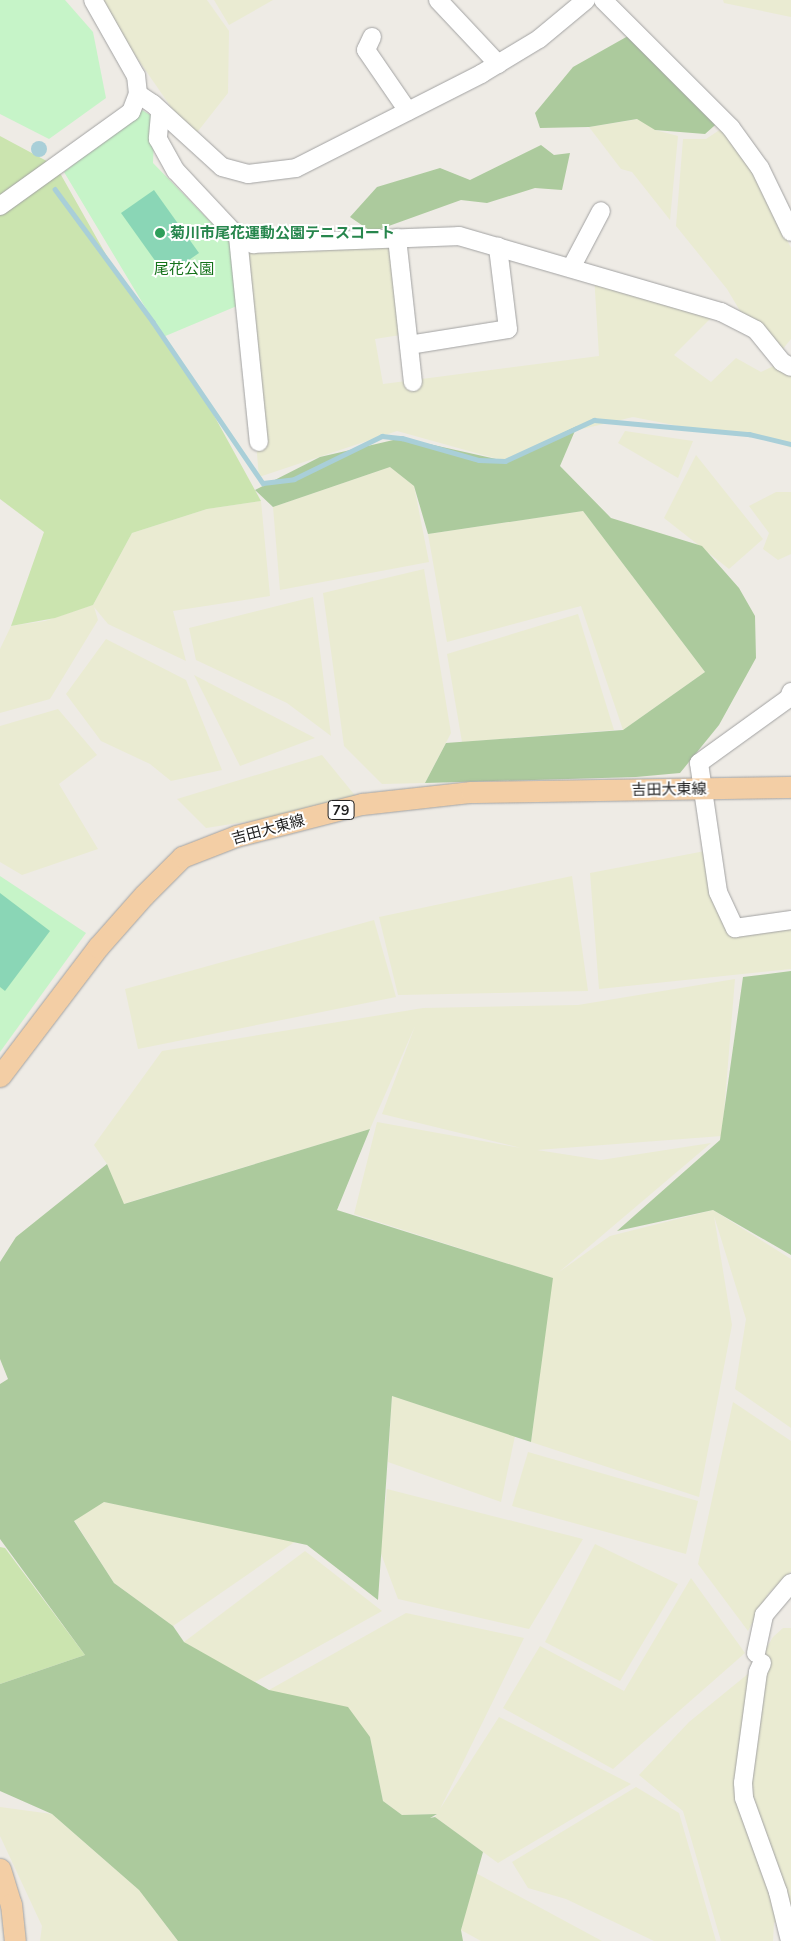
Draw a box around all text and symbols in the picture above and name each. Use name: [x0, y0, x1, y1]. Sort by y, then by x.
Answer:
place label: 菊川市尾花運動公園テニスコート: [170, 224, 395, 242]
marker: 菊川市尾花運動公園テニスコート: [154, 227, 166, 239]
park label: 尾花公園: [154, 260, 214, 278]
street label: 吉田大東線: [631, 779, 707, 799]
road number: 79: [327, 798, 355, 822]
street label: 吉田大東線: [229, 811, 307, 847]

